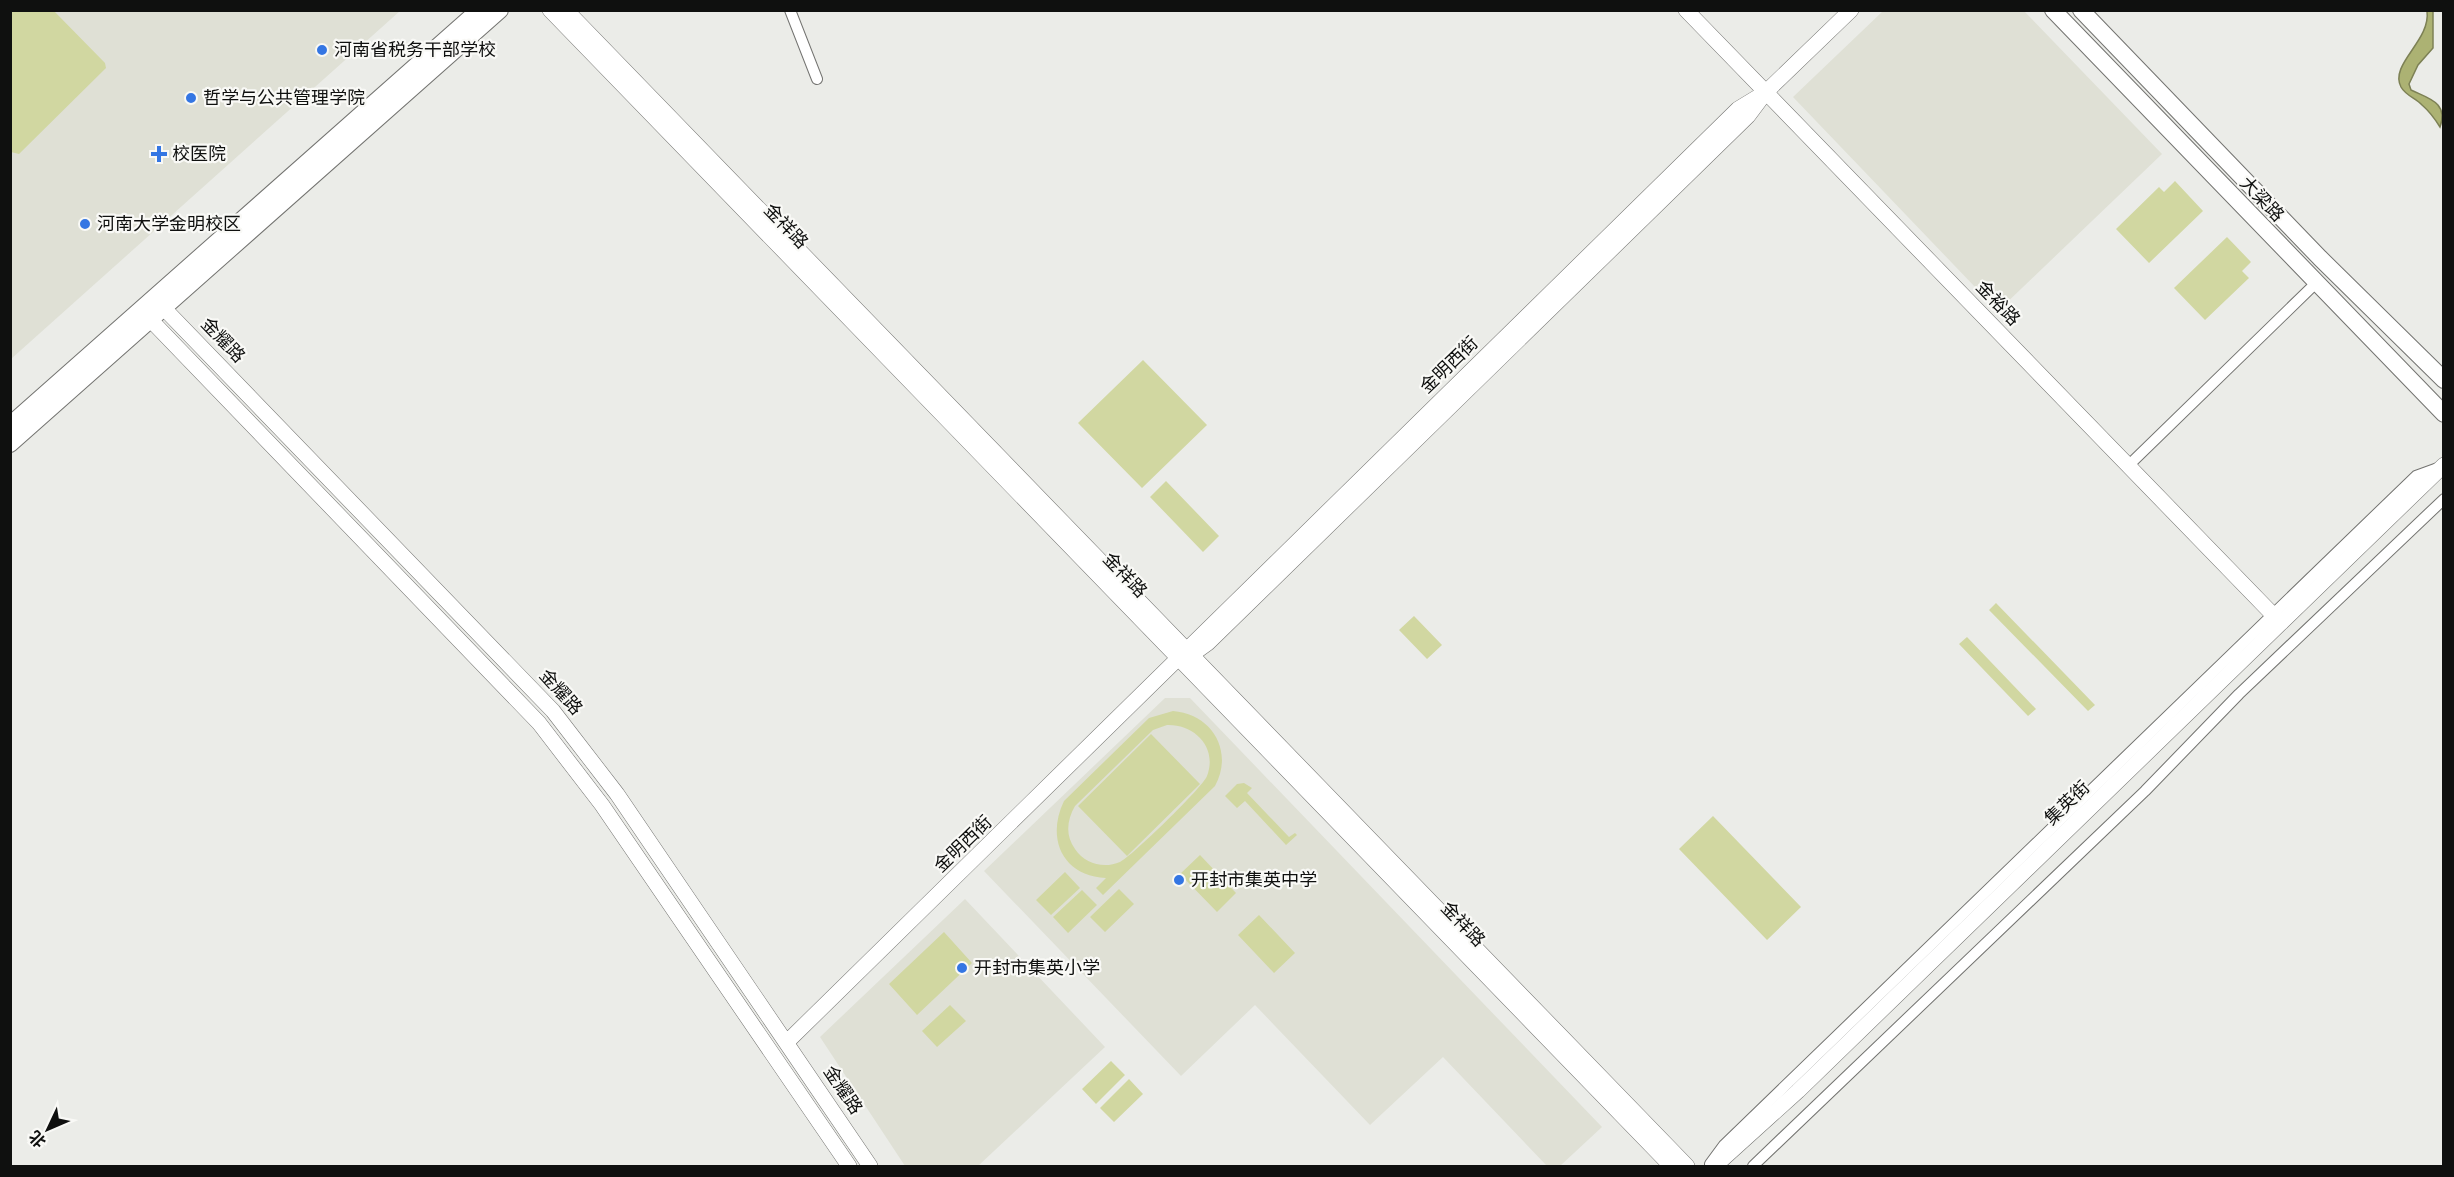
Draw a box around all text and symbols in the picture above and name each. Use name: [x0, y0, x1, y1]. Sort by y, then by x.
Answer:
place label: 河南省税务干部学校: [334, 39, 496, 61]
marker: 河南省税务干部学校: [315, 43, 329, 57]
place label: 哲学与公共管理学院: [203, 87, 365, 109]
marker: 哲学与公共管理学院: [184, 91, 198, 105]
place label: 校医院: [172, 143, 226, 165]
marker: 校医院: [150, 145, 168, 163]
street label: 大梁路: [2235, 172, 2289, 226]
street label: 金祥路: [759, 199, 813, 253]
place label: 河南大学金明校区: [97, 213, 241, 235]
marker: 河南大学金明校区: [78, 217, 92, 231]
street label: 金裕路: [1971, 276, 2025, 330]
street label: 金耀路: [196, 313, 250, 367]
street label: 金明西街: [1415, 332, 1483, 398]
street label: 金祥路: [1098, 548, 1152, 602]
street label: 金耀路: [535, 665, 587, 719]
street label: 集英街: [2040, 776, 2094, 830]
street label: 金明西街: [929, 811, 997, 877]
place label: 开封市集英中学: [1191, 869, 1317, 891]
marker: 开封市集英中学: [1172, 873, 1186, 887]
street label: 金祥路: [1436, 897, 1490, 951]
place label: 开封市集英小学: [974, 957, 1100, 979]
marker: 开封市集英小学: [955, 961, 969, 975]
street label: 金耀路: [819, 1061, 867, 1119]
north arrow: [18, 1099, 78, 1159]
text: 北: [25, 1127, 50, 1151]

